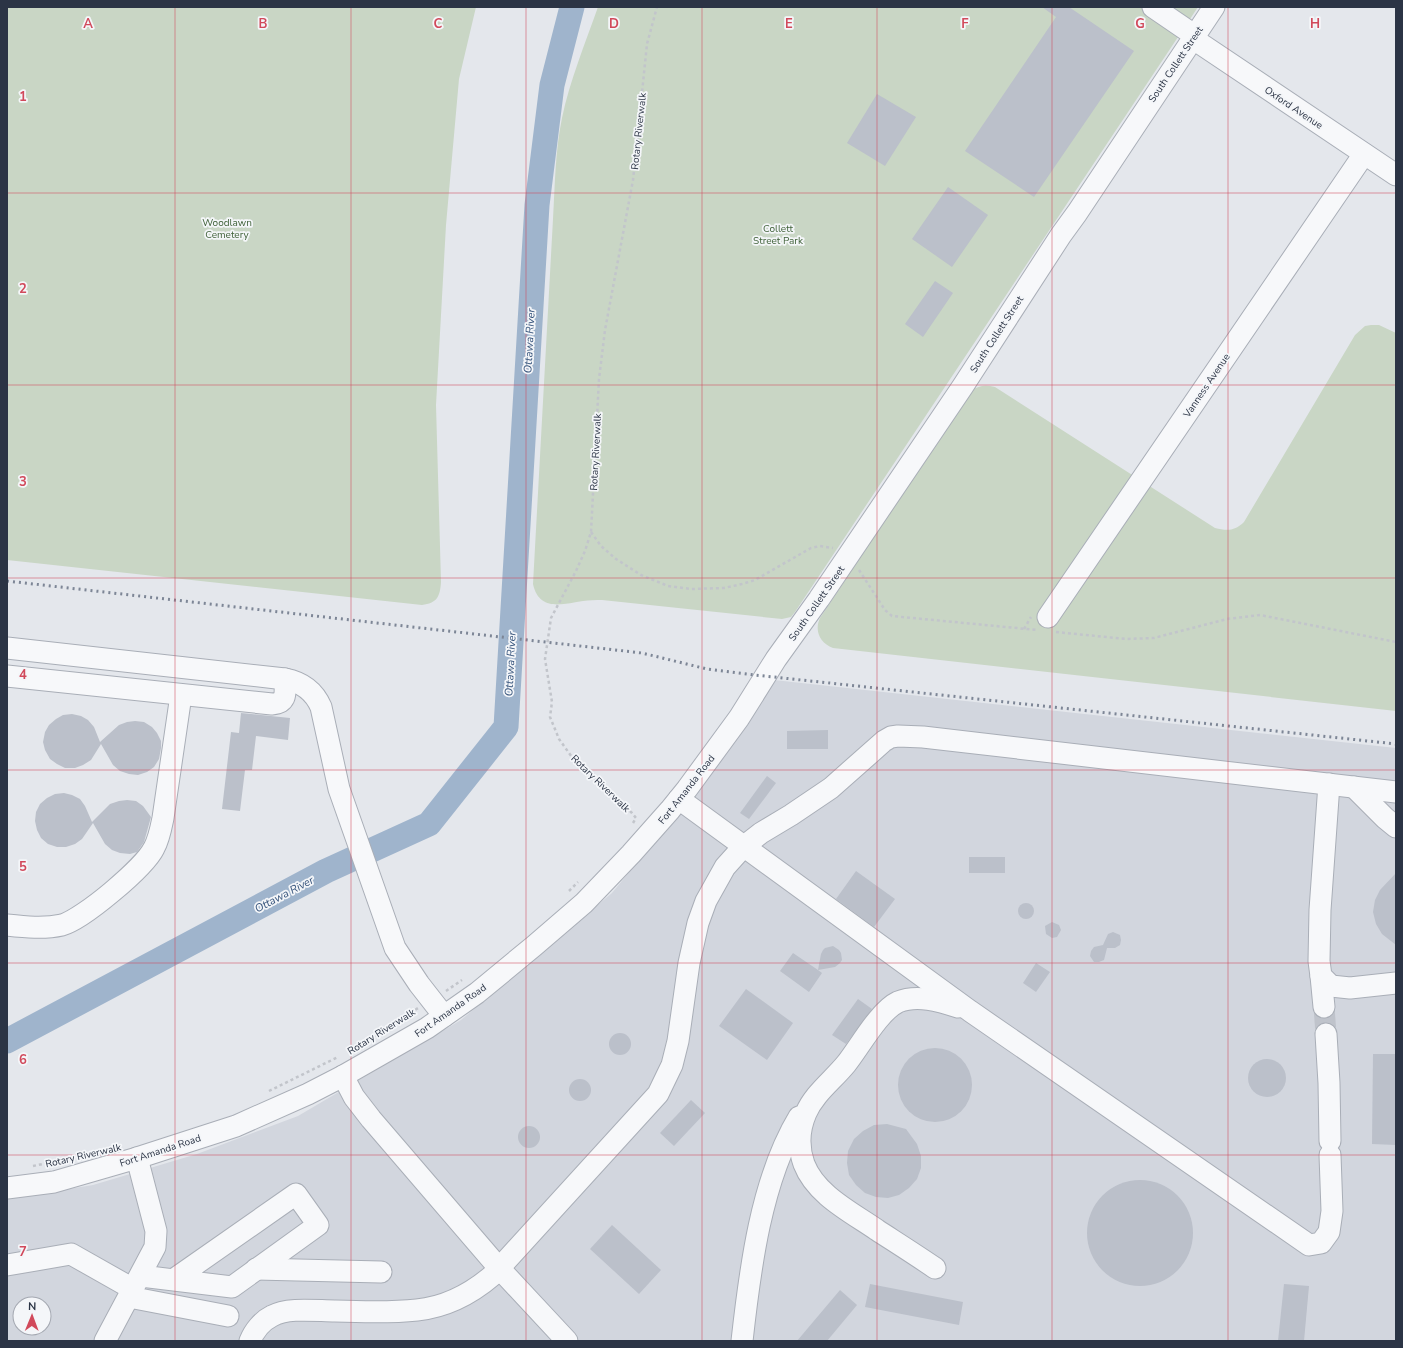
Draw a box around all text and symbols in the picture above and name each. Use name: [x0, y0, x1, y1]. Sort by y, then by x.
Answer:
text: A: [83, 15, 93, 33]
text: B: [259, 15, 268, 33]
text: C: [434, 15, 443, 33]
text: D: [609, 15, 619, 33]
text: E: [785, 15, 793, 33]
text: F: [961, 15, 969, 33]
text: G: [1135, 15, 1145, 33]
text: H: [1310, 15, 1320, 33]
street label: South Collett Street: [1145, 23, 1207, 105]
street label: Oxford Avenue: [1261, 83, 1325, 133]
text: 1: [19, 88, 27, 106]
street label: Rotary Riverwalk: [628, 91, 650, 170]
park label: Woodlawn Cemetery: [202, 216, 252, 242]
park label: Collett Street Park: [753, 222, 804, 248]
text: 2: [19, 280, 27, 298]
street label: South Collett Street: [967, 293, 1027, 376]
water label: Ottawa River: [520, 307, 539, 374]
street label: Vanness Avenue: [1180, 351, 1233, 421]
street label: Rotary Riverwalk: [587, 412, 605, 491]
text: 3: [19, 473, 27, 491]
street label: South Collett Street: [786, 563, 848, 644]
water label: Ottawa River: [501, 630, 520, 697]
text: 4: [19, 666, 27, 684]
street label: Rotary Riverwalk: [568, 752, 634, 816]
street label: Fort Amanda Road: [655, 752, 718, 827]
text: 5: [19, 858, 27, 876]
water label: Ottawa River: [252, 872, 317, 916]
street label: Fort Amanda Road: [412, 981, 489, 1041]
street label: Rotary Riverwalk: [345, 1005, 419, 1058]
text: 6: [19, 1051, 27, 1069]
street label: Fort Amanda Road: [118, 1131, 203, 1171]
street label: Rotary Riverwalk: [44, 1140, 123, 1171]
text: 7: [19, 1243, 27, 1261]
north arrow: [12, 1296, 52, 1336]
text: N: [28, 1299, 36, 1314]

